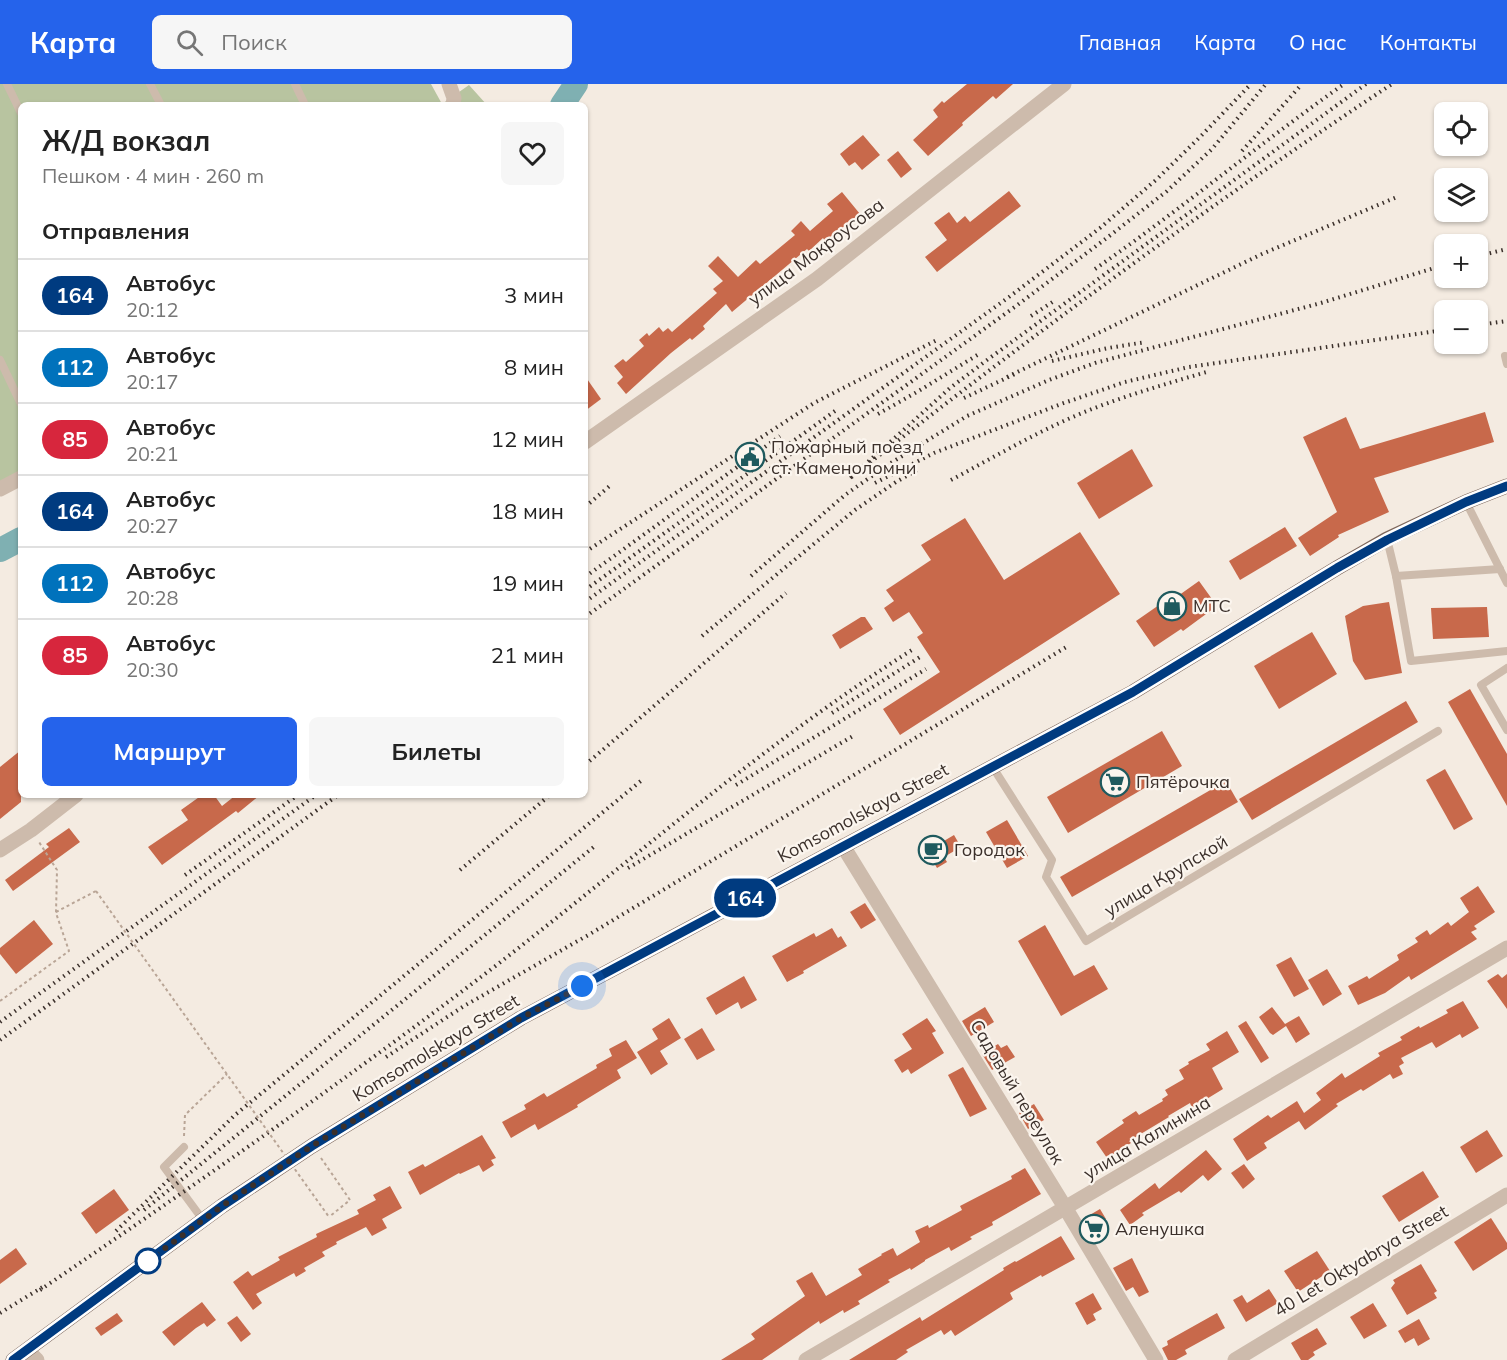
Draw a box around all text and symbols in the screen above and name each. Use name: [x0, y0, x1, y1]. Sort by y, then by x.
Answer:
search box: [152, 15, 572, 69]
text: Карта: [30, 25, 116, 60]
icon: search: [173, 26, 206, 59]
text: Поиск: [221, 28, 287, 56]
text: Главная: [1079, 29, 1161, 55]
text: Карта: [1194, 29, 1256, 55]
text: О нас: [1289, 29, 1347, 55]
text: Контакты: [1380, 29, 1477, 55]
map controls: [1434, 102, 1488, 354]
button: locate: [1434, 102, 1488, 156]
button: heart: [501, 122, 564, 185]
text: Ж/Д вокзал: [42, 123, 210, 158]
text: Пешком · 4 мин · 260 m: [42, 163, 264, 188]
button: layers: [1434, 168, 1488, 222]
street label: улица Мокроусова: [743, 193, 888, 310]
text: Отправления: [42, 217, 190, 245]
button: +: [1434, 234, 1488, 288]
text: Автобус: [126, 269, 216, 297]
text: 3 мин: [504, 281, 564, 309]
text: 164: [56, 282, 94, 308]
text: 20:12: [126, 297, 179, 322]
button: −: [1434, 300, 1488, 354]
text: Автобус: [126, 341, 216, 369]
text: 8 мин: [504, 353, 564, 381]
text: 112: [56, 354, 94, 380]
text: 20:17: [126, 369, 179, 394]
text: Автобус: [126, 413, 216, 441]
text: 12 мин: [491, 425, 564, 453]
text: 85: [62, 426, 88, 452]
place label: Пожарный поезд ст. Каменоломни: [771, 435, 923, 479]
text: 20:21: [126, 441, 179, 466]
public building icon: Пожарный поезд ст. Каменоломни: [734, 441, 766, 473]
text: Автобус: [126, 485, 216, 513]
text: 18 мин: [491, 497, 564, 525]
text: 164: [56, 498, 94, 524]
text: 20:27: [126, 513, 179, 538]
text: Автобус: [126, 557, 216, 585]
text: 19 мин: [491, 569, 564, 597]
text: 112: [56, 570, 94, 596]
text: 20:28: [126, 585, 179, 610]
shop icon: МТС: [1156, 590, 1188, 622]
place label: МТС: [1193, 594, 1231, 617]
text: Автобус: [126, 629, 216, 657]
text: 21 мин: [491, 641, 564, 669]
text: 85: [62, 642, 88, 668]
text: 20:30: [126, 657, 179, 682]
button: Маршрут: [42, 717, 297, 786]
button: Билеты: [309, 717, 564, 786]
street label: Komsomolskaya Street: [773, 758, 952, 867]
supermarket icon: Пятёрочка: [1099, 766, 1131, 798]
place label: Пятёрочка: [1136, 770, 1230, 793]
street label: улица Крупской: [1100, 830, 1232, 922]
cafe icon: Городок: [917, 834, 949, 866]
place label: Городок: [954, 838, 1025, 861]
line badge: 164: [710, 878, 780, 918]
text: 164: [726, 885, 764, 911]
your location: [567, 971, 597, 1001]
street label: Komsomolskaya Street: [348, 989, 523, 1106]
street label: Садовый переулок: [965, 1015, 1070, 1169]
street label: улица Калинина: [1079, 1091, 1215, 1185]
street label: 40 Let Oktyabrya Street: [1270, 1199, 1452, 1322]
supermarket icon: Аленушка: [1078, 1213, 1110, 1245]
place label: Аленушка: [1115, 1217, 1205, 1240]
unlabelled marker: [135, 1248, 161, 1274]

